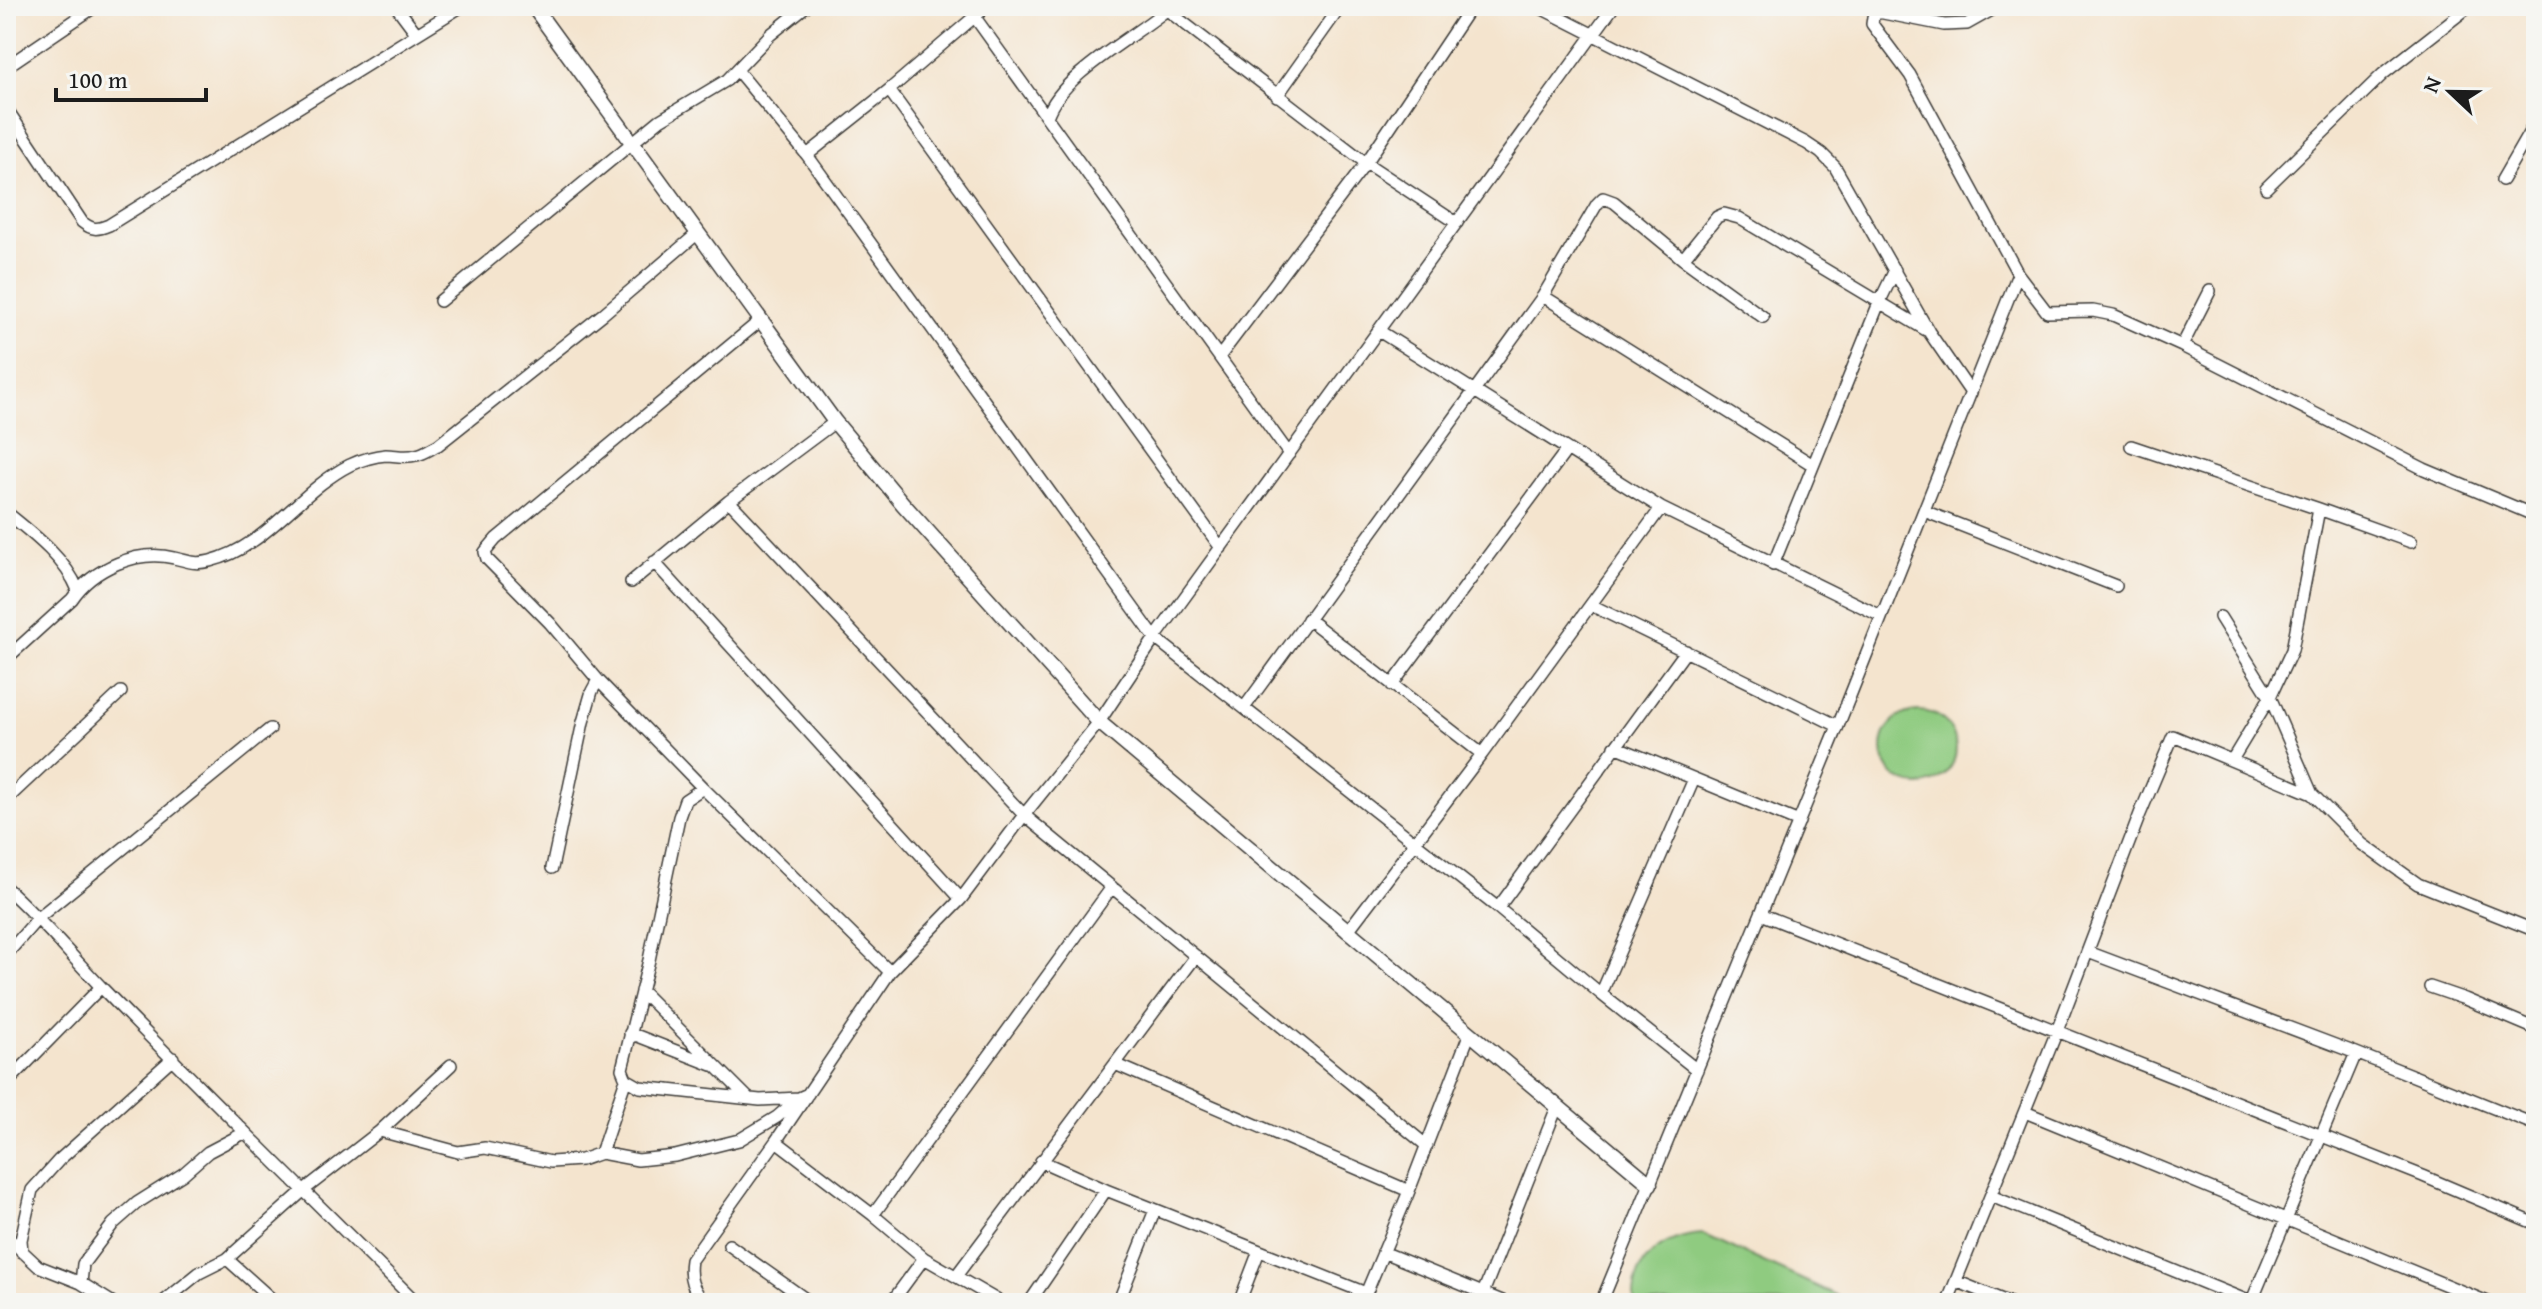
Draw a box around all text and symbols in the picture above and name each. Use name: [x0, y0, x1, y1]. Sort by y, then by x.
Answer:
scale bar: [56, 52, 206, 102]
north arrow: [2410, 52, 2490, 132]
text: 100 m: [68, 62, 128, 97]
text: N: [2414, 71, 2449, 97]

